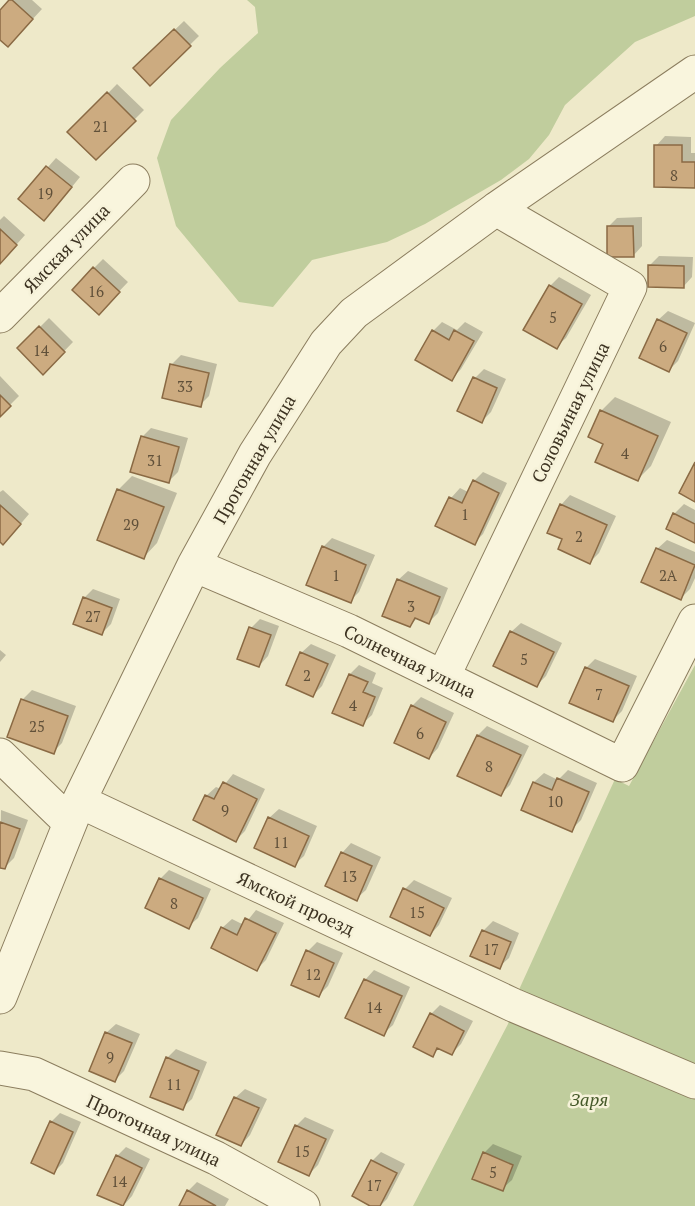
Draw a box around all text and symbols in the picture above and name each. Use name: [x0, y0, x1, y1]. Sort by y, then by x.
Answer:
house number: 21: [93, 116, 109, 136]
house number: 8: [670, 165, 678, 185]
house number: 19: [37, 183, 53, 203]
street label: Ямская улица: [17, 198, 115, 298]
house number: 16: [88, 281, 104, 301]
house number: 5: [549, 307, 557, 327]
house number: 6: [659, 336, 667, 356]
street label: Соловьиная улица: [526, 338, 614, 486]
house number: 14: [33, 340, 49, 360]
house number: 33: [177, 376, 193, 396]
street label: Прогонная улица: [207, 390, 301, 528]
house number: 4: [621, 443, 629, 463]
house number: 31: [147, 450, 163, 470]
house number: 1: [461, 504, 469, 524]
house number: 29: [123, 514, 139, 534]
house number: 2: [575, 526, 583, 546]
house number: 1: [332, 565, 340, 585]
house number: 2А: [659, 565, 678, 585]
house number: 3: [407, 596, 415, 616]
house number: 27: [85, 606, 101, 626]
street label: Солнечная улица: [340, 619, 480, 703]
house number: 5: [520, 649, 528, 669]
house number: 2: [303, 665, 311, 685]
house number: 7: [595, 684, 603, 704]
house number: 4: [349, 695, 357, 715]
house number: 25: [29, 716, 45, 736]
house number: 6: [416, 723, 424, 743]
house number: 8: [485, 756, 493, 776]
house number: 10: [547, 791, 563, 811]
house number: 9: [221, 800, 229, 820]
house number: 11: [273, 832, 289, 852]
street label: Ямской проезд: [233, 865, 359, 941]
house number: 13: [341, 866, 357, 886]
house number: 8: [170, 893, 178, 913]
house number: 15: [409, 902, 425, 922]
house number: 17: [483, 939, 499, 959]
house number: 12: [305, 964, 321, 984]
house number: 14: [366, 997, 382, 1017]
house number: 9: [106, 1047, 114, 1067]
house number: 11: [166, 1074, 182, 1094]
park label: Заря: [570, 1087, 608, 1111]
street label: Проточная улица: [83, 1088, 225, 1172]
house number: 15: [294, 1141, 310, 1161]
house number: 5: [489, 1162, 497, 1182]
house number: 14: [111, 1171, 127, 1191]
house number: 17: [366, 1175, 382, 1195]

